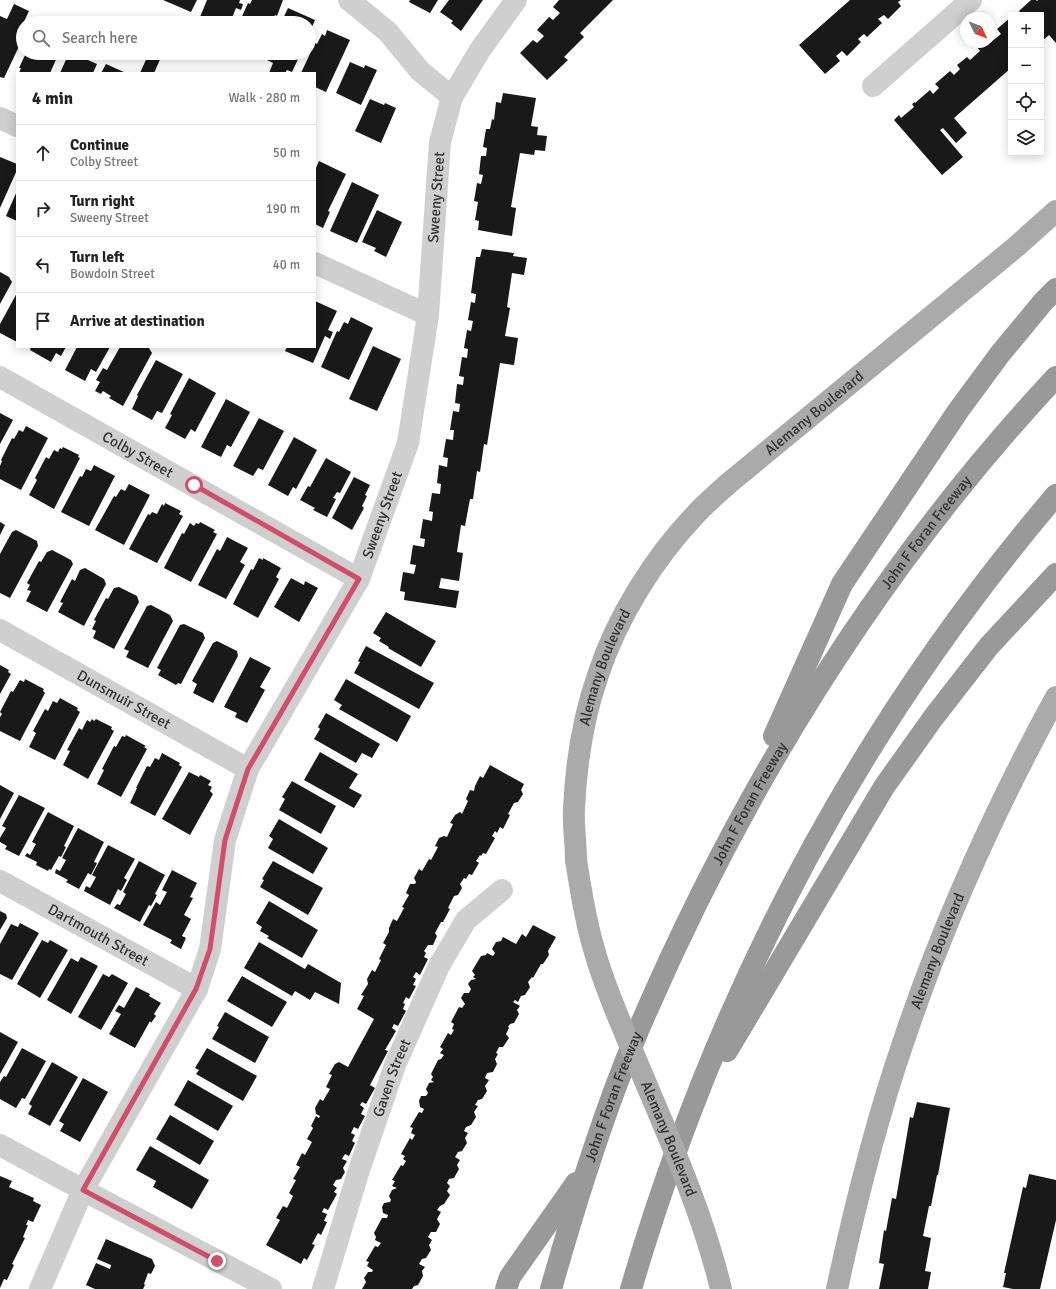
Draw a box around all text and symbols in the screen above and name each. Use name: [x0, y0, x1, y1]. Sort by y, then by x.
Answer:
north arrow: [960, 12, 996, 48]
map controls: [1008, 12, 1044, 156]
button: +: [1008, 12, 1044, 48]
search box: [16, 16, 316, 60]
icon: search: [30, 27, 52, 49]
text: Search here: [62, 29, 138, 47]
button: −: [1008, 48, 1044, 84]
button: locate: [1008, 84, 1044, 120]
text: 4 min: [32, 88, 73, 109]
text: Walk · 280 m: [229, 90, 300, 106]
button: layers: [1008, 120, 1044, 156]
text: Continue: [70, 136, 129, 154]
icon: ahead: [32, 142, 54, 164]
text: 50 m: [273, 145, 300, 161]
street label: Sweeny Street: [424, 151, 448, 243]
text: Colby Street: [70, 154, 138, 170]
text: Turn right: [70, 192, 135, 210]
icon: right: [32, 198, 54, 220]
text: 190 m: [266, 201, 300, 217]
text: Sweeny Street: [70, 210, 149, 226]
text: Turn left: [70, 248, 124, 266]
icon: left: [32, 254, 54, 276]
text: 40 m: [273, 257, 300, 273]
text: Bowdoin Street: [70, 266, 155, 282]
icon: arrive: [32, 310, 54, 332]
text: Arrive at destination: [70, 312, 205, 330]
street label: Alemany Boulevard: [761, 367, 867, 459]
street label: Colby Street: [99, 427, 176, 482]
street label: Sweeny Street: [358, 469, 406, 561]
street label: John F Foran Freeway: [877, 472, 975, 592]
route start: [185, 476, 203, 494]
street label: Alemany Boulevard: [575, 606, 634, 727]
street label: Dunsmuir Street: [74, 666, 174, 733]
street label: John F Foran Freeway: [708, 739, 791, 868]
street label: Alemany Boulevard: [906, 890, 968, 1011]
street label: Dartmouth Street: [45, 900, 152, 970]
street label: John F Foran Freeway: [581, 1029, 646, 1164]
street label: Gaven Street: [369, 1036, 414, 1119]
street label: Alemany Boulevard: [637, 1078, 700, 1199]
route end: [208, 1252, 226, 1270]

